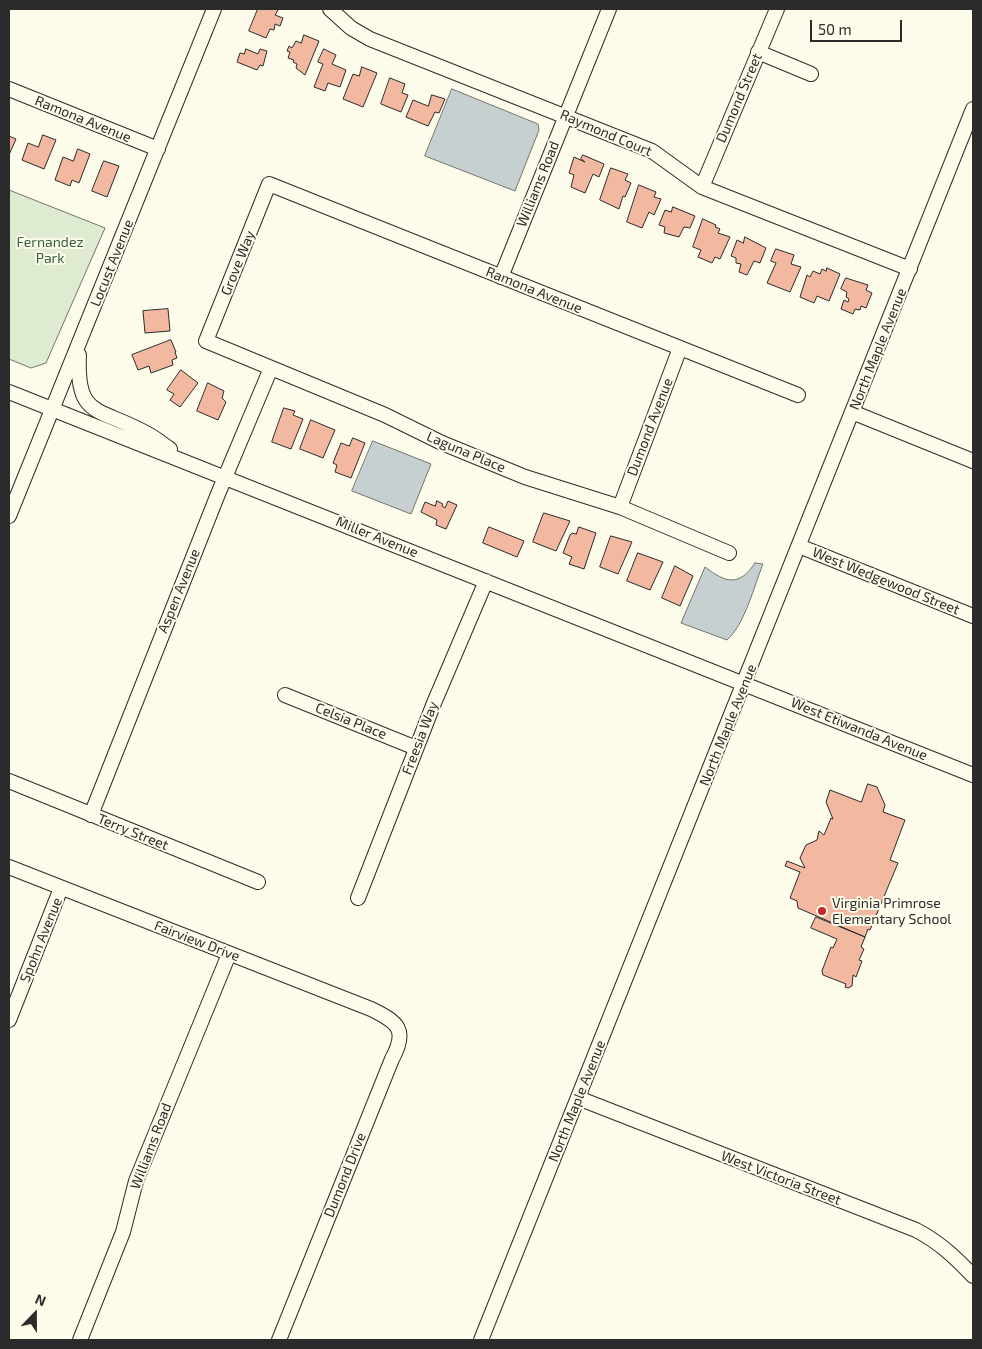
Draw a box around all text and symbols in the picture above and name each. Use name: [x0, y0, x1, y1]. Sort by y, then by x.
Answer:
scale bar: [812, 10, 904, 42]
text: 50 m: [818, 20, 852, 38]
street label: Dumond Street: [713, 51, 765, 145]
street label: Ramona Avenue: [32, 92, 134, 146]
street label: Raymond Court: [558, 106, 654, 160]
street label: Williams Road: [513, 139, 563, 229]
street label: Locust Avenue: [87, 217, 137, 309]
street label: Grove Way: [217, 228, 259, 298]
park label: Fernandez Park: [16, 234, 84, 266]
street label: Ramona Avenue: [483, 263, 585, 317]
street label: North Maple Avenue: [846, 286, 910, 412]
street label: Dumond Avenue: [624, 376, 676, 478]
street label: Laguna Place: [424, 428, 508, 476]
street label: Miller Avenue: [333, 513, 421, 561]
street label: West Wedgewood Street: [810, 544, 962, 618]
street label: Aspen Avenue: [154, 546, 204, 636]
street label: North Maple Avenue: [696, 662, 760, 788]
street label: West Etiwanda Avenue: [788, 694, 930, 764]
street label: Celsia Place: [313, 699, 389, 743]
street label: Freesia Way: [398, 699, 442, 777]
street label: Terry Street: [95, 810, 171, 854]
street label: Spohn Avenue: [16, 895, 66, 985]
place label: Virginia Primrose Elementary School: [832, 895, 951, 928]
marker: Virginia Primrose Elementary School: [816, 905, 828, 917]
street label: Fairview Drive: [152, 917, 242, 965]
street label: North Maple Avenue: [545, 1038, 609, 1164]
street label: Williams Road: [127, 1101, 175, 1191]
street label: Dumond Drive: [320, 1130, 370, 1220]
street label: West Victoria Street: [719, 1147, 843, 1209]
north arrow: [10, 1289, 60, 1339]
text: N: [33, 1290, 49, 1309]

